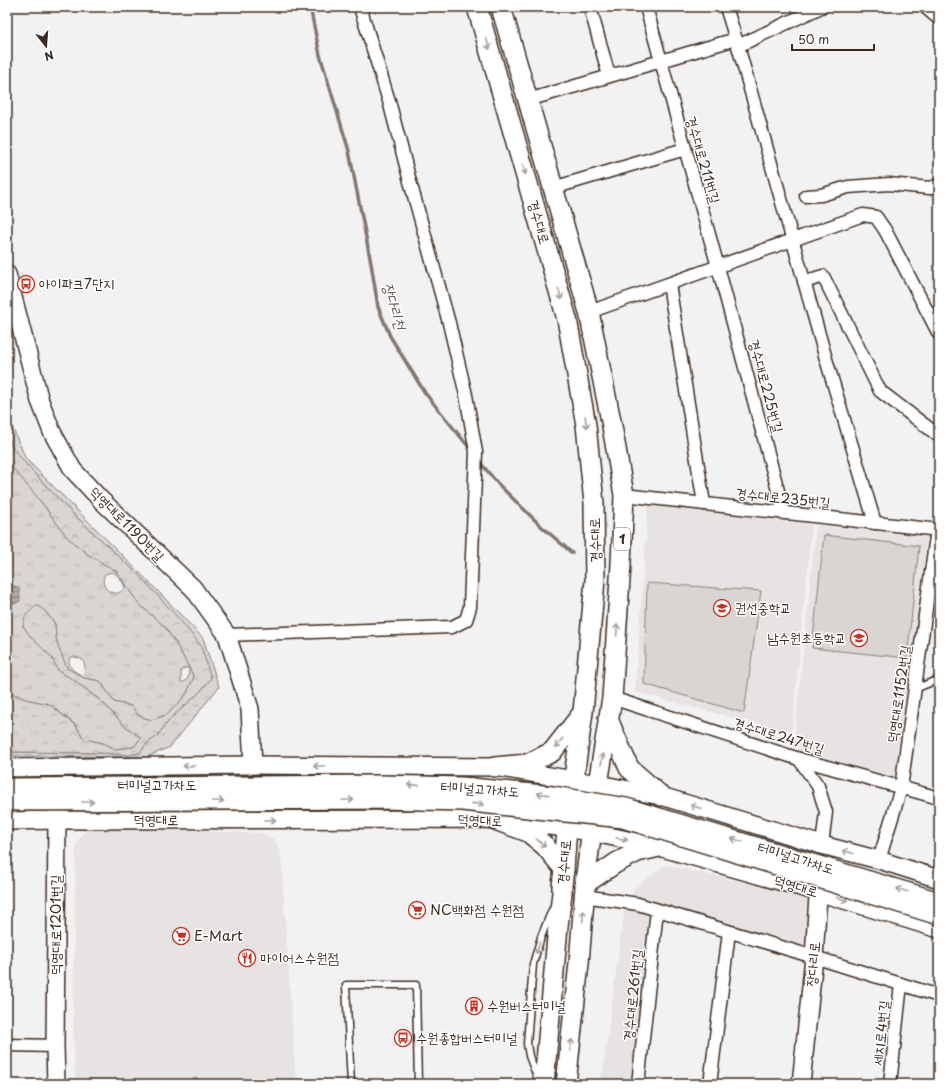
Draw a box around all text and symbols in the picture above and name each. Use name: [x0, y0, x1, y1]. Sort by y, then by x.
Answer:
north arrow: [26, 26, 66, 66]
scale bar: [792, 26, 874, 52]
text: 50 m: [798, 30, 829, 48]
one-way arrow: [485, 38, 492, 51]
text: N: [42, 47, 56, 66]
street label: 경수대로211번길: [681, 114, 726, 207]
one-way arrow: [521, 163, 528, 176]
street label: 경수대로: [523, 197, 556, 246]
place label: 아이파크7단지: [39, 273, 115, 294]
bus stop icon: 아이파크7단지: [16, 274, 36, 294]
water label: 장다리천: [377, 279, 414, 334]
one-way arrow: [557, 288, 564, 301]
street label: 경수대로225번길: [744, 337, 789, 436]
one-way arrow: [582, 415, 590, 428]
street label: 덕영대로1190번길: [85, 481, 170, 566]
street label: 경수대로235번길: [735, 482, 832, 513]
street label: 경수대로: [584, 517, 605, 563]
road number: 1: [614, 528, 630, 550]
place label: 권선중학교: [735, 597, 791, 618]
school or university icon: 권선중학교: [712, 598, 732, 618]
one-way arrow: [613, 624, 620, 637]
place label: 남수원초등학교: [767, 627, 846, 648]
school or university icon: 남수원초등학교: [849, 628, 869, 648]
street label: 덕영대로1152번길: [881, 643, 916, 744]
street label: 경수대로247번길: [731, 712, 828, 760]
one-way arrow: [555, 738, 564, 749]
one-way arrow: [598, 753, 606, 766]
one-way arrow: [183, 762, 196, 770]
one-way arrow: [313, 762, 326, 770]
street label: 터미널고가차도: [118, 774, 196, 795]
street label: 터미널고가차도: [440, 775, 520, 802]
one-way arrow: [407, 781, 420, 789]
one-way arrow: [537, 791, 550, 798]
one-way arrow: [341, 796, 354, 804]
one-way arrow: [211, 797, 224, 805]
one-way arrow: [81, 798, 94, 806]
one-way arrow: [471, 800, 484, 808]
one-way arrow: [690, 803, 703, 810]
street label: 덕영대로: [457, 808, 503, 831]
street label: 덕영대로: [133, 809, 179, 830]
one-way arrow: [263, 816, 276, 824]
one-way arrow: [616, 835, 629, 843]
one-way arrow: [731, 836, 744, 843]
street label: 터미널고가차도: [755, 836, 837, 879]
one-way arrow: [536, 838, 546, 847]
street label: 경수대로: [551, 839, 576, 885]
one-way arrow: [842, 847, 855, 855]
street label: 덕영대로: [772, 869, 821, 902]
street label: 덕영대로1201번길: [45, 874, 66, 975]
one-way arrow: [895, 886, 908, 893]
one-way arrow: [836, 896, 849, 903]
place label: NC백화점 수원점: [430, 899, 524, 920]
supermarket icon: NC백화점 수원점: [407, 900, 427, 920]
one-way arrow: [579, 910, 586, 923]
place label: E-Mart: [194, 925, 243, 946]
supermarket icon: E-Mart: [171, 926, 191, 946]
street label: 장다리로: [800, 941, 825, 987]
one-way arrow: [534, 942, 541, 955]
place label: 마이어스수원점: [260, 947, 339, 968]
street label: 경수대로261번길: [617, 947, 648, 1042]
restaurant icon: 마이어스수원점: [237, 948, 257, 968]
place label: 수원버스터미널: [487, 995, 566, 1016]
building icon: 수원버스터미널: [464, 996, 484, 1016]
street label: 세지로4번길: [867, 999, 894, 1067]
place label: 수원종합버스터미널: [416, 1027, 517, 1048]
bus stop icon: 수원종합버스터미널: [393, 1028, 413, 1048]
one-way arrow: [567, 1039, 574, 1052]

